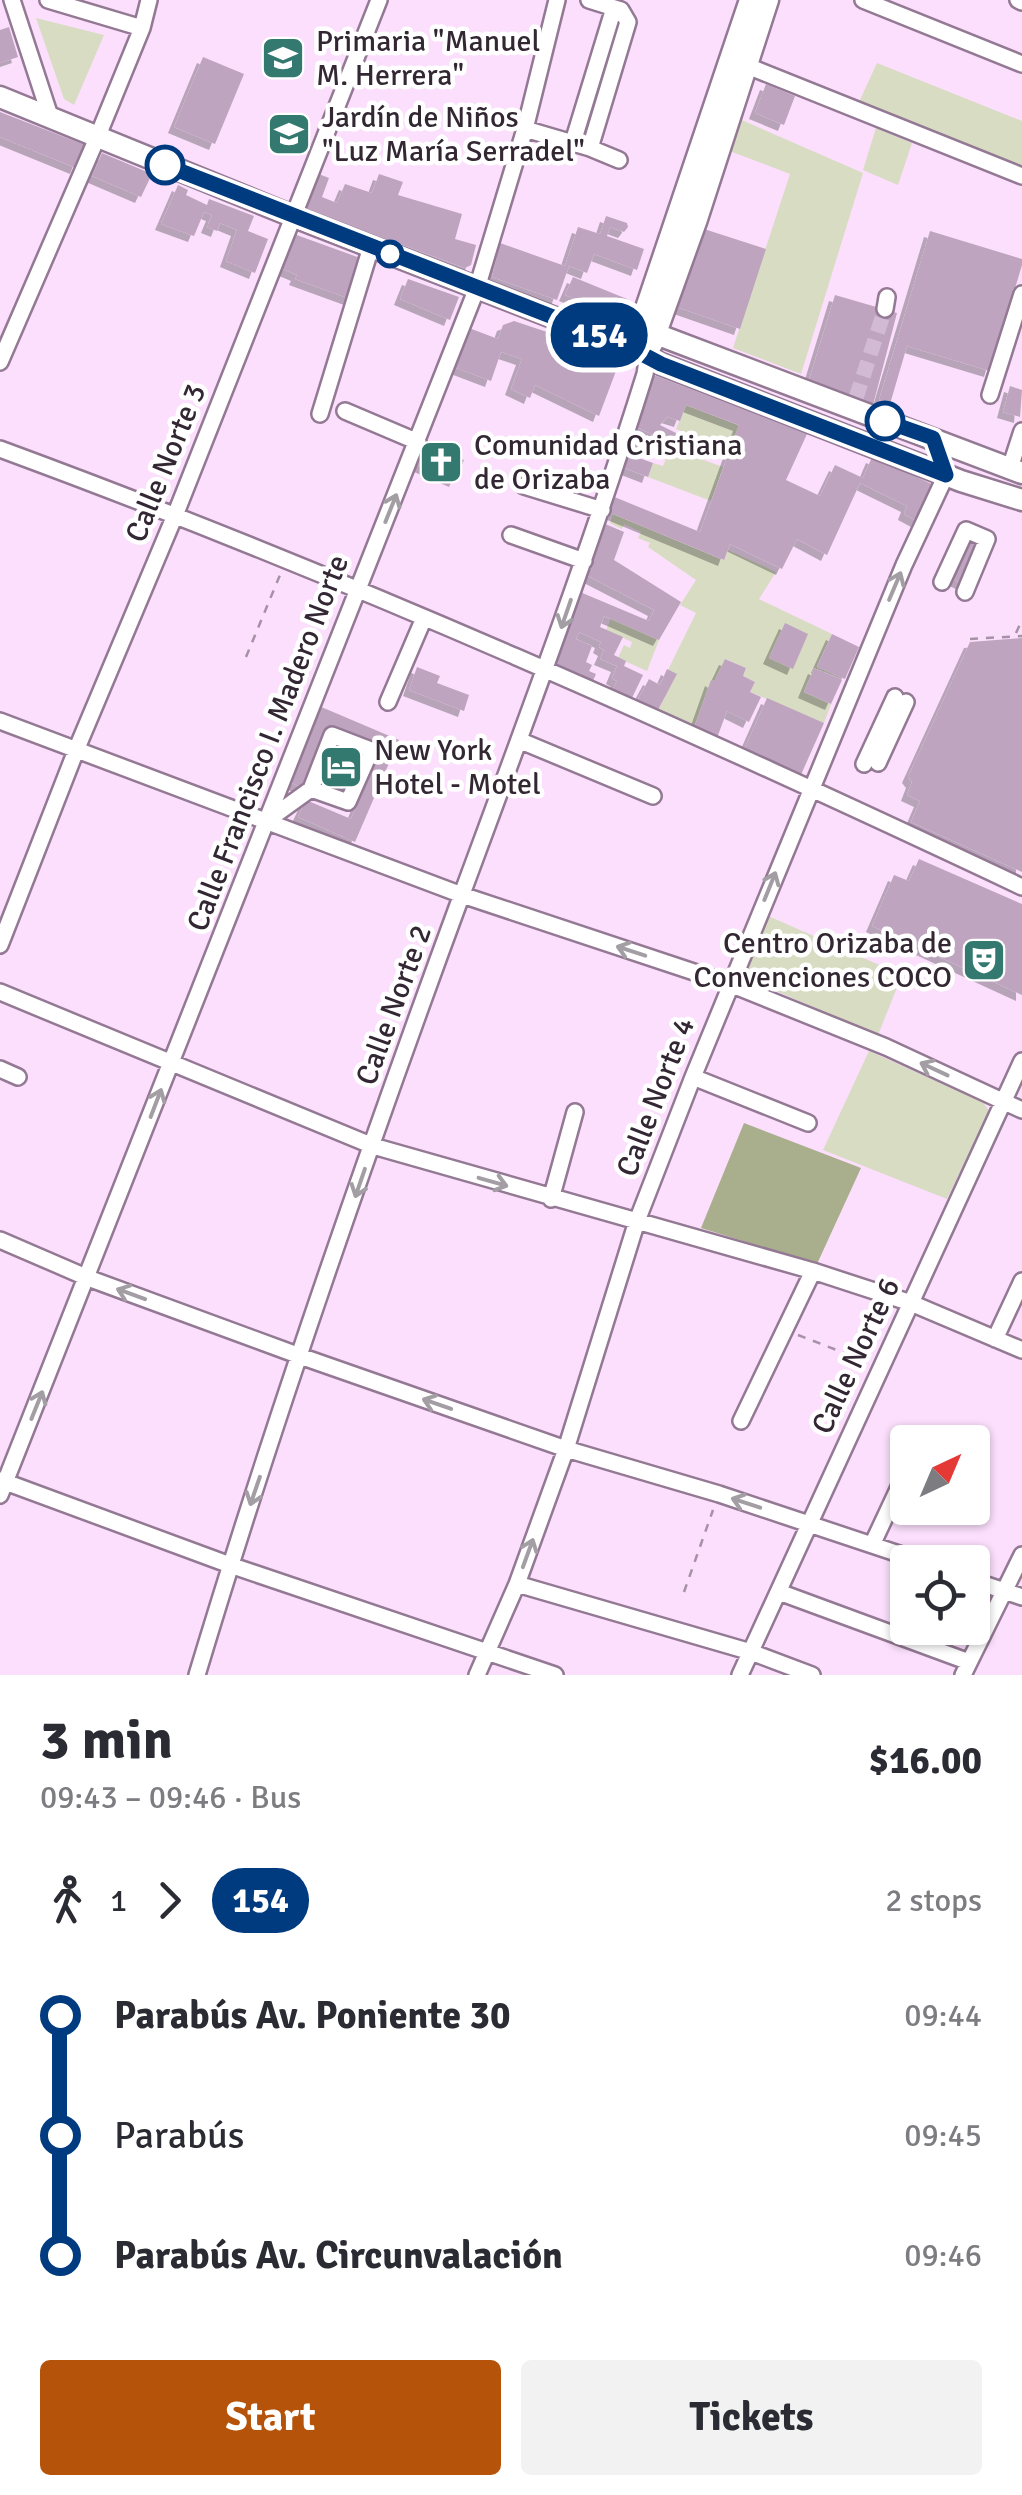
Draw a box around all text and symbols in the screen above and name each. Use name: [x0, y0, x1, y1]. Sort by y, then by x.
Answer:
place label: Primaria "Manuel M. Herrera": [316, 23, 540, 94]
school or university icon: Primaria "Manuel M. Herrera": [260, 35, 306, 81]
place label: Jardín de Niños "Luz María Serradel": [322, 99, 585, 170]
school or university icon: Jardín de Niños "Luz María Serradel": [266, 111, 312, 157]
unlabelled marker: [146, 146, 184, 184]
unlabelled marker: [377, 241, 403, 267]
line badge: 154: [542, 302, 656, 368]
text: 154: [571, 314, 627, 357]
street label: Calle Norte 3: [117, 378, 215, 548]
unlabelled marker: [866, 402, 904, 440]
place label: Comunidad Cristiana de Orizaba: [474, 427, 742, 498]
church icon: Comunidad Cristiana de Orizaba: [418, 439, 464, 485]
one-way arrow: [384, 493, 402, 523]
street label: Calle Francisco I. Madero Norte: [179, 550, 357, 936]
one-way arrow: [888, 571, 906, 602]
one-way arrow: [555, 598, 573, 630]
place label: New York Hotel - Motel: [374, 732, 541, 803]
hotel icon: New York Hotel - Motel: [318, 744, 364, 790]
one-way arrow: [763, 871, 781, 902]
street label: Calle Norte 2: [348, 920, 440, 1090]
place label: Centro Orizaba de Convenciones COCO: [693, 925, 952, 996]
theatre icon: Centro Orizaba de Convenciones COCO: [961, 937, 1007, 983]
one-way arrow: [616, 940, 647, 958]
street label: Calle Norte 4: [609, 1012, 703, 1182]
one-way arrow: [919, 1059, 949, 1078]
one-way arrow: [149, 1088, 167, 1119]
one-way arrow: [349, 1167, 367, 1199]
one-way arrow: [476, 1174, 508, 1192]
street label: Calle Norte 6: [804, 1272, 908, 1440]
one-way arrow: [116, 1284, 147, 1302]
one-way arrow: [29, 1390, 47, 1421]
one-way arrow: [421, 1393, 453, 1411]
north arrow: [890, 1425, 990, 1525]
map controls: [890, 1425, 990, 1645]
one-way arrow: [244, 1474, 262, 1506]
one-way arrow: [731, 1493, 762, 1511]
one-way arrow: [520, 1538, 538, 1569]
button: locate: [890, 1545, 990, 1645]
text: 3 min: [40, 1706, 173, 1774]
text: $16.00: [869, 1737, 982, 1784]
text: 09:43 – 09:46 · Bus: [40, 1778, 301, 1817]
icon: walk: [40, 1873, 95, 1928]
icon: forward: [142, 1873, 197, 1928]
text: 154: [232, 1879, 289, 1922]
text: 1: [110, 1881, 127, 1920]
text: 2 stops: [885, 1881, 982, 1920]
text: Parabús Av. Poniente 30: [114, 1992, 511, 2039]
text: 09:44: [904, 1996, 982, 2035]
text: Parabús: [114, 2112, 244, 2159]
text: 09:45: [904, 2116, 982, 2155]
text: Parabús Av. Circunvalación: [114, 2232, 563, 2279]
text: 09:46: [904, 2236, 982, 2275]
button: Start: [40, 2360, 501, 2475]
button: Tickets: [521, 2360, 982, 2475]

